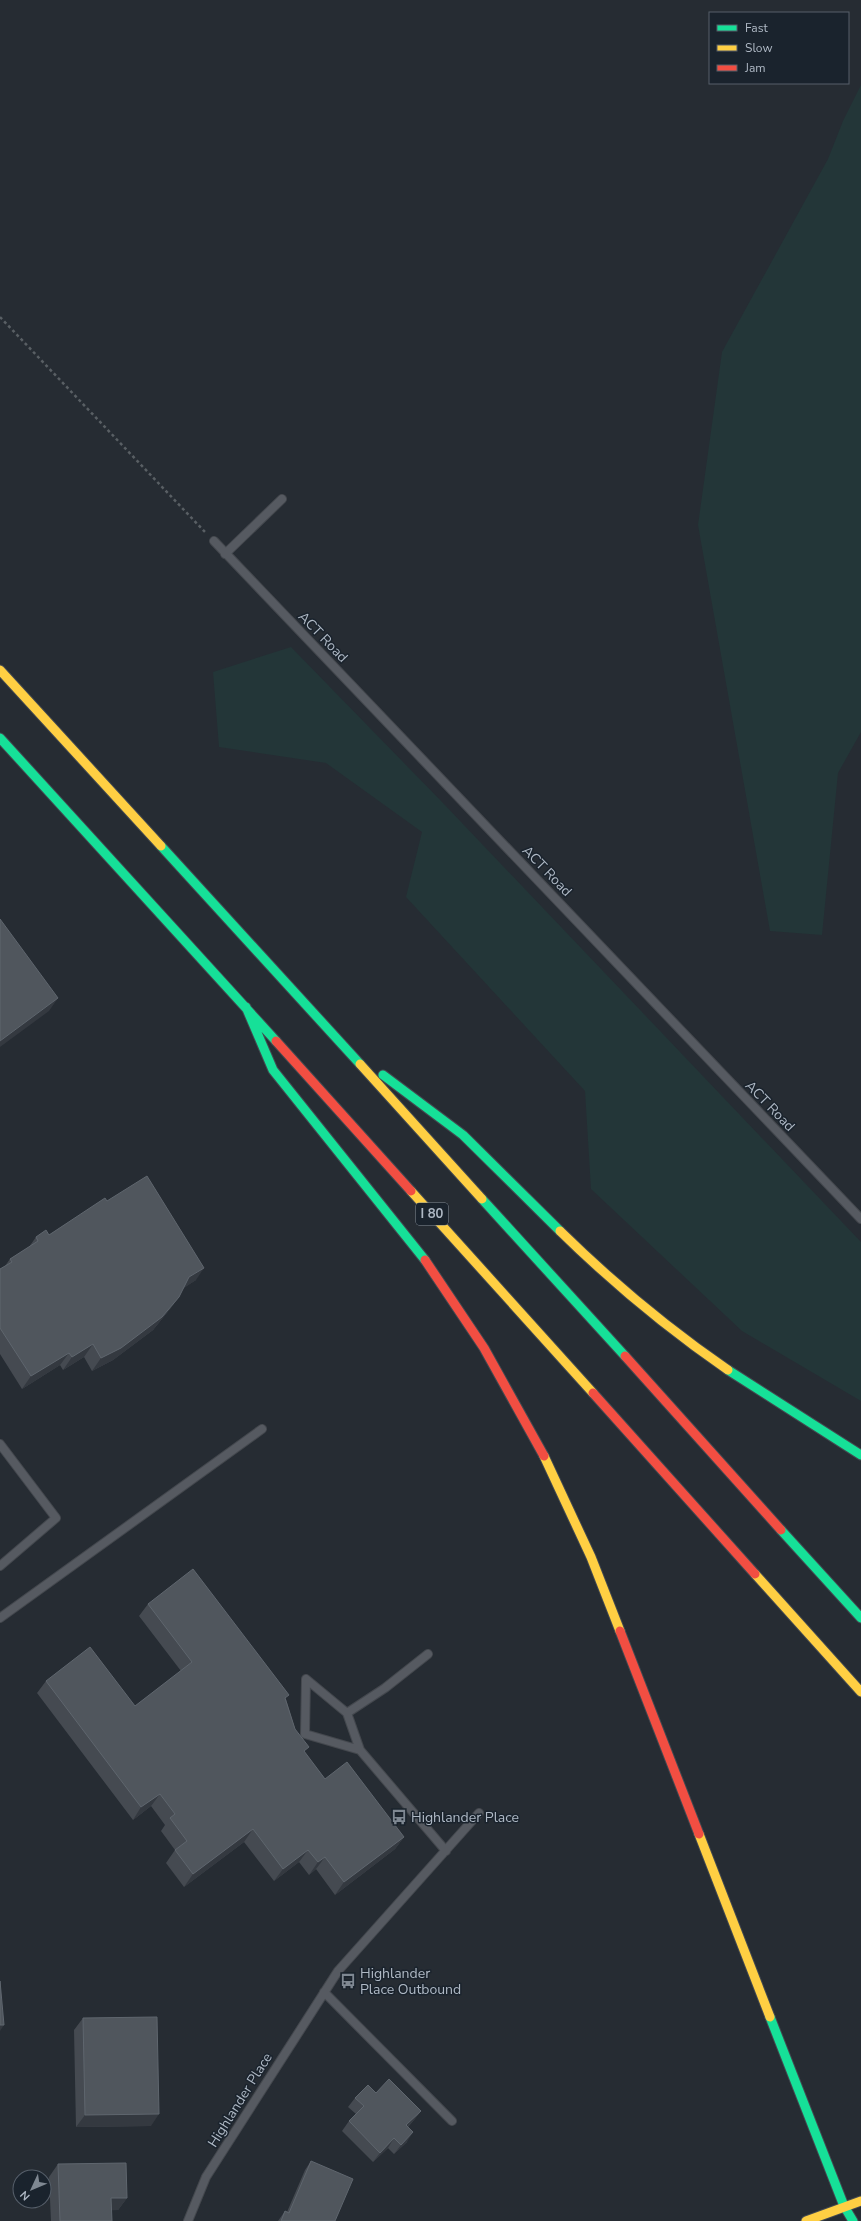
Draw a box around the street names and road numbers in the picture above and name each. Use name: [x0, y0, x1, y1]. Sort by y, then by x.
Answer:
street label: ACT Road: [294, 607, 352, 667]
street label: ACT Road: [518, 841, 576, 901]
street label: ACT Road: [741, 1076, 799, 1136]
road number: I 80: [416, 1203, 448, 1225]
street label: Highlander Place: [203, 2049, 277, 2151]

